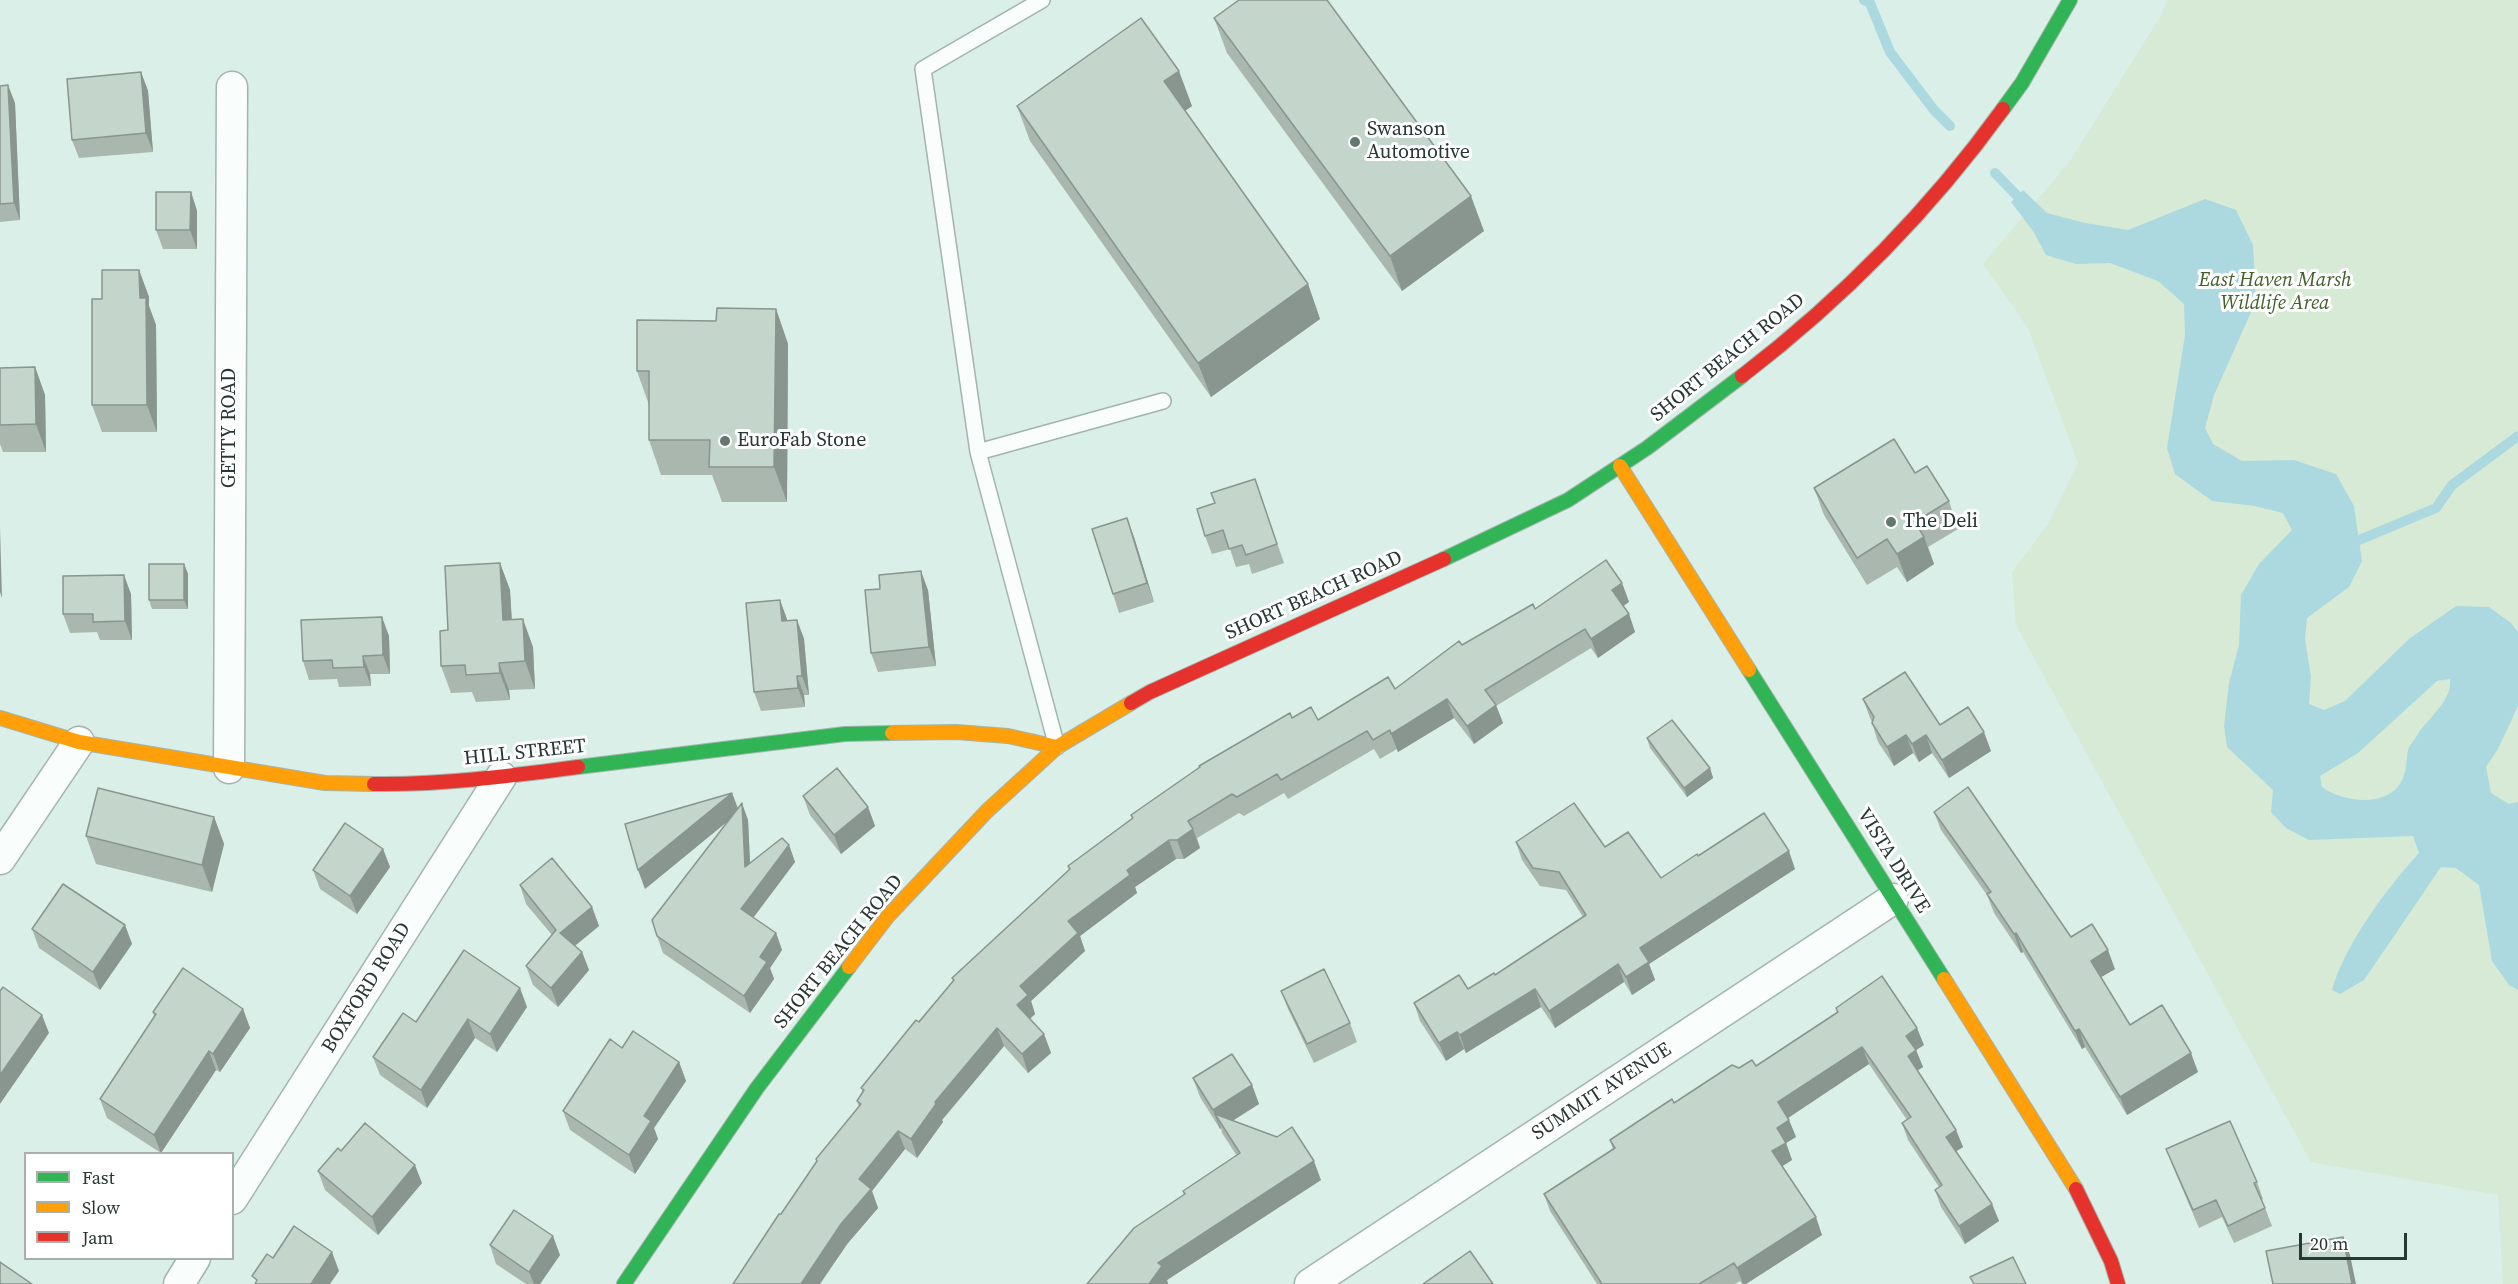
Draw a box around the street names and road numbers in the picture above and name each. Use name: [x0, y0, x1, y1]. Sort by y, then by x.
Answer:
street label: SHORT BEACH ROAD: [1646, 289, 1810, 427]
street label: GETTY ROAD: [218, 368, 242, 488]
street label: SHORT BEACH ROAD: [1222, 546, 1406, 646]
street label: HILL STREET: [463, 735, 587, 771]
street label: VISTA DRIVE: [1851, 804, 1935, 918]
street label: SHORT BEACH ROAD: [770, 870, 908, 1034]
street label: BOXFORD ROAD: [317, 918, 417, 1058]
street label: SUMMIT AVENUE: [1528, 1038, 1676, 1146]

